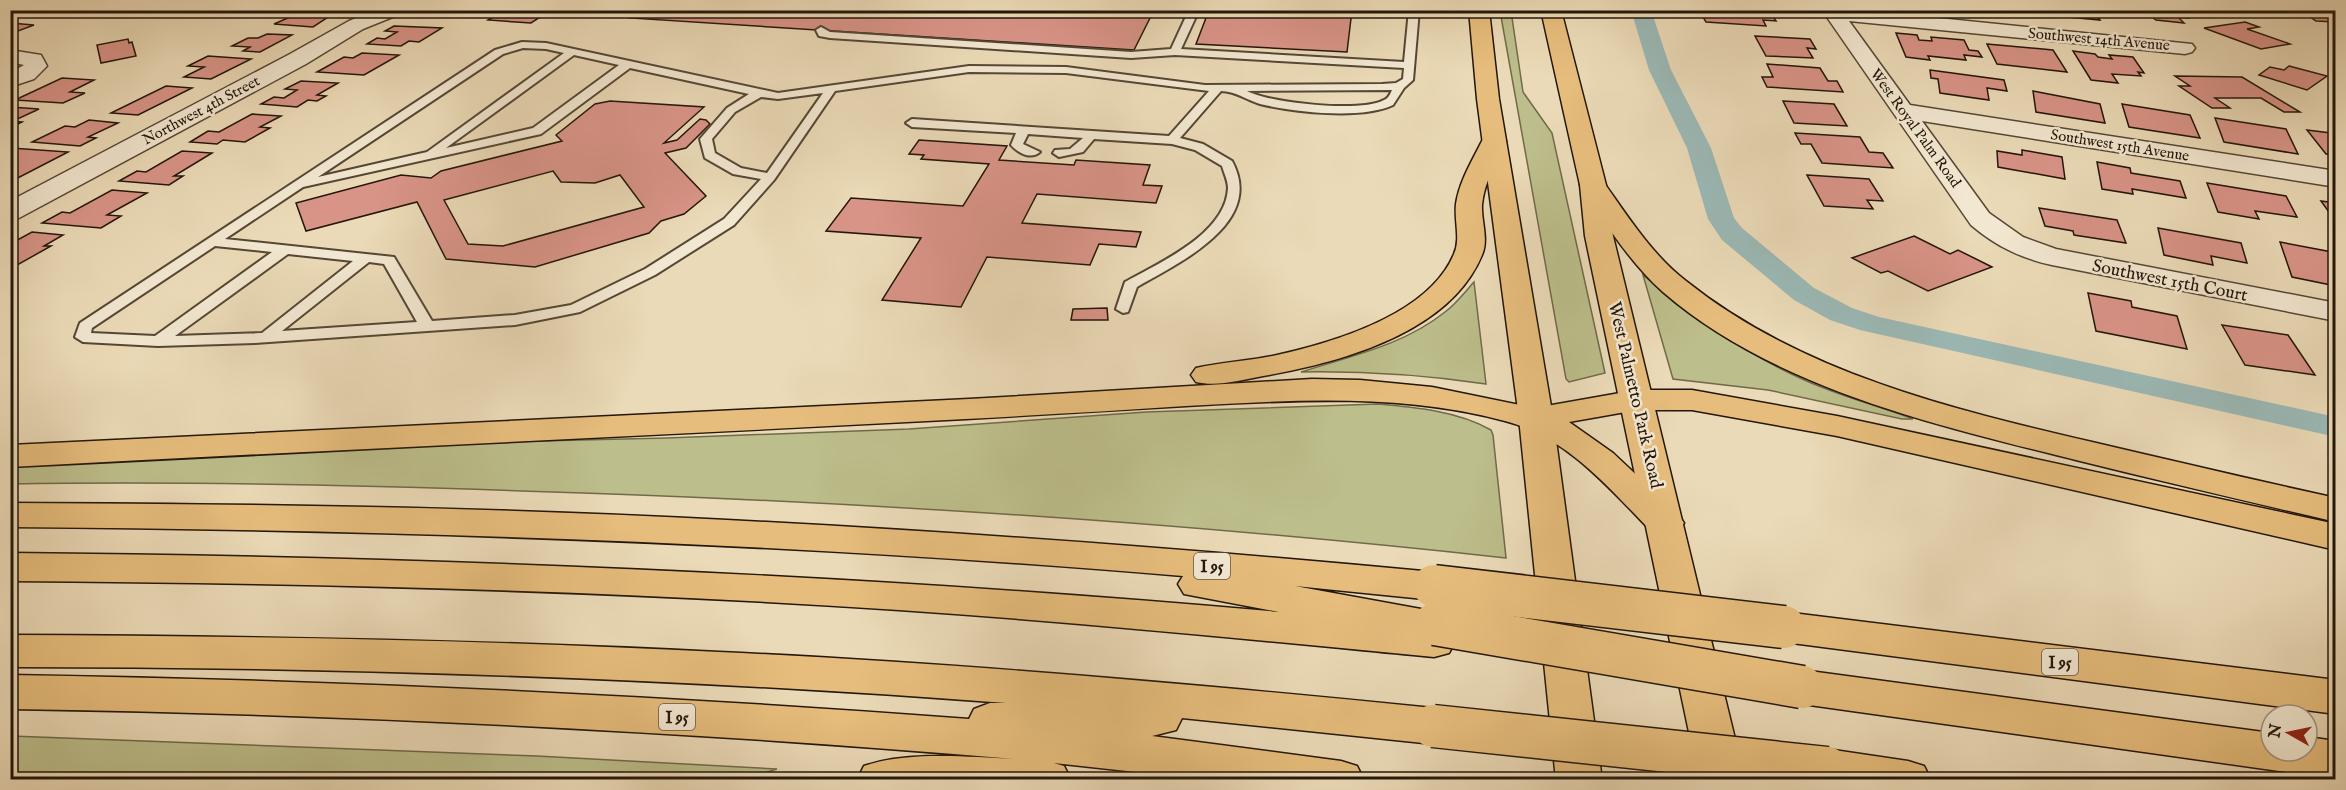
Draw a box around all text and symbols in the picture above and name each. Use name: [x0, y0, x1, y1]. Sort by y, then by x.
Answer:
street label: Southwest 14th Avenue: [2027, 24, 2171, 55]
street label: West Royal Palm Road: [1866, 65, 1966, 192]
street label: Northwest 4th Street: [139, 71, 263, 149]
street label: Southwest 15th Avenue: [2049, 125, 2191, 166]
street label: Southwest 15th Court: [2090, 255, 2249, 308]
street label: West Palmetto Park Road: [1602, 300, 1667, 491]
road number: I 95: [1194, 553, 1230, 579]
road number: I 95: [2042, 649, 2078, 675]
north arrow: [2259, 703, 2319, 763]
road number: I 95: [659, 704, 695, 730]
text: N: [2265, 722, 2287, 740]

